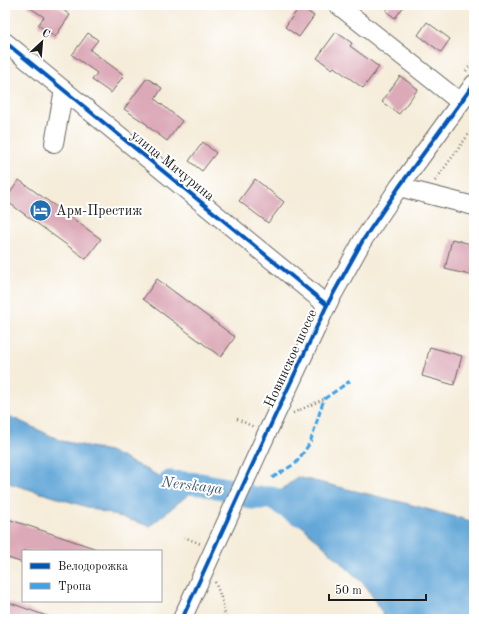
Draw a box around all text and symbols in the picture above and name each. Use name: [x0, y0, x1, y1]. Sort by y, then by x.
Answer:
north arrow: [22, 22, 62, 62]
text: С: [40, 28, 51, 41]
street label: улица Мичурина: [128, 128, 217, 204]
hotel icon: Арм-Престиж: [28, 197, 54, 223]
place label: Арм-Престиж: [56, 204, 142, 218]
street label: Новинское шоссе: [262, 307, 320, 410]
water label: Nerskaya: [159, 475, 223, 498]
legend: [22, 550, 162, 602]
text: Велодорожка: [58, 561, 128, 573]
scale bar: [329, 576, 426, 602]
text: Тропа: [58, 581, 91, 593]
text: 50 m: [335, 584, 362, 597]

